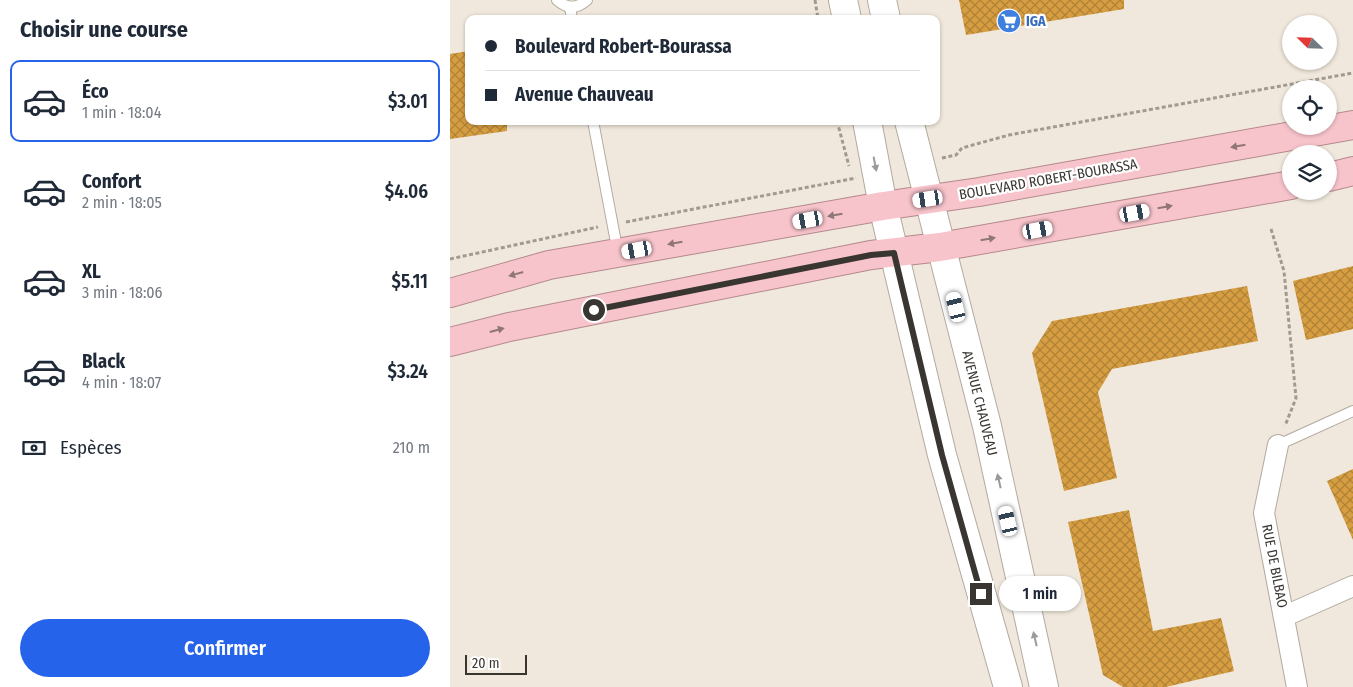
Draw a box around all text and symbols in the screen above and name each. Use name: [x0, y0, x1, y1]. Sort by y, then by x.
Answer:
supermarket icon: IGA: [996, 8, 1022, 34]
place label: IGA: [1026, 13, 1046, 30]
north arrow: [1282, 15, 1338, 70]
map controls: [1282, 15, 1337, 200]
text: Choisir une course: [20, 16, 188, 43]
text: Boulevard Robert-Bourassa: [515, 35, 732, 58]
icon: car: [22, 79, 67, 124]
text: Éco: [82, 80, 109, 103]
button: locate: [1282, 80, 1337, 135]
text: Avenue Chauveau: [515, 83, 654, 106]
text: $3.01: [388, 90, 428, 113]
text: 1 min · 18:04: [82, 103, 161, 122]
one-way arrow: [1229, 142, 1245, 150]
button: layers: [1282, 145, 1337, 200]
street label: BOULEVARD ROBERT-BOURASSA: [958, 155, 1139, 204]
one-way arrow: [871, 156, 879, 171]
icon: car: [22, 169, 67, 214]
text: Confort: [82, 170, 142, 193]
text: $4.06: [385, 180, 428, 203]
car: [912, 189, 943, 209]
text: 2 min · 18:05: [82, 193, 162, 212]
car: [1118, 203, 1151, 223]
one-way arrow: [1158, 203, 1174, 211]
car: [791, 210, 824, 230]
one-way arrow: [827, 212, 843, 220]
car: [1021, 220, 1054, 240]
one-way arrow: [980, 234, 996, 242]
car: [620, 240, 653, 260]
one-way arrow: [667, 240, 683, 248]
icon: car: [22, 259, 67, 304]
text: XL: [82, 260, 101, 283]
text: $5.11: [392, 270, 428, 293]
one-way arrow: [508, 271, 523, 279]
text: 3 min · 18:06: [82, 283, 163, 302]
car: [945, 291, 966, 323]
route start: [583, 299, 605, 321]
one-way arrow: [490, 326, 505, 334]
icon: car: [22, 349, 67, 394]
street label: AVENUE CHAUVEAU: [958, 349, 1001, 457]
text: Black: [82, 350, 125, 373]
text: $3.24: [387, 360, 428, 383]
text: 4 min · 18:07: [82, 373, 161, 392]
icon: cash: [20, 434, 48, 462]
text: Espèces: [60, 436, 122, 459]
text: 210 m: [393, 438, 430, 457]
one-way arrow: [995, 473, 1003, 488]
car: [997, 505, 1018, 537]
street label: RUE DE BILBAO: [1258, 523, 1291, 610]
callout: 1 min: [998, 576, 1081, 612]
route end: [970, 583, 992, 605]
text: 1 min: [1023, 584, 1057, 603]
button: Confirmer: [20, 619, 430, 677]
one-way arrow: [1031, 632, 1039, 647]
scale bar: [465, 652, 528, 675]
text: 20 m: [472, 655, 500, 672]

